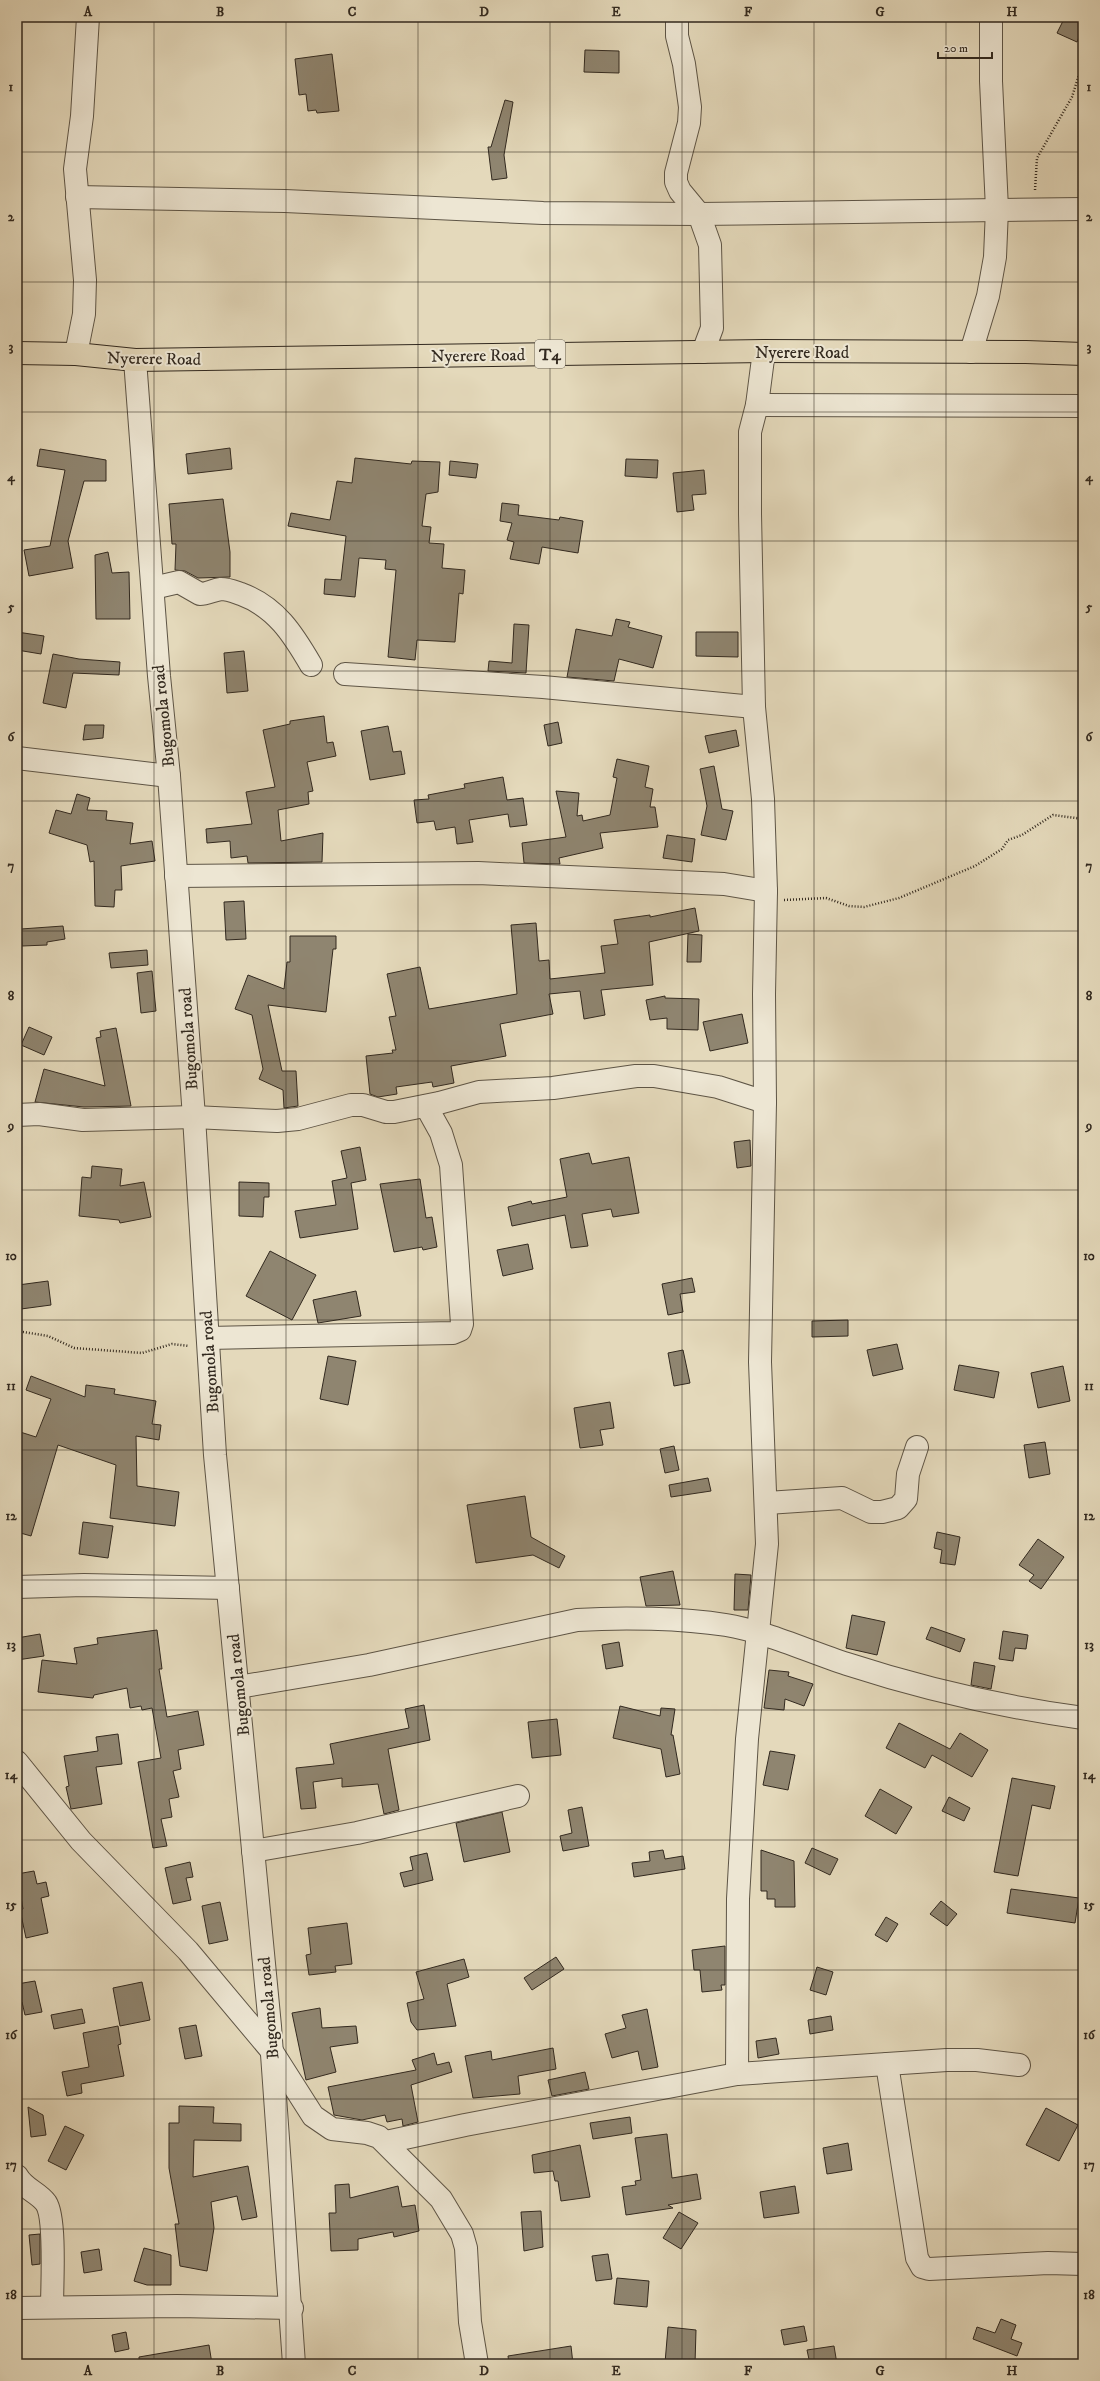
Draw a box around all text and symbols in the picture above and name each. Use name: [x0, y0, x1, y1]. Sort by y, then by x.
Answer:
text: A: [83, 4, 93, 20]
text: B: [216, 4, 224, 20]
text: C: [348, 4, 357, 20]
text: D: [479, 4, 489, 20]
text: E: [611, 4, 621, 20]
text: F: [744, 4, 753, 20]
text: G: [875, 4, 885, 20]
text: H: [1007, 4, 1018, 20]
scale bar: [938, 34, 992, 60]
text: 20 m: [944, 41, 968, 56]
text: 1: [9, 79, 14, 95]
text: 1: [1087, 79, 1092, 95]
text: 2: [8, 209, 15, 225]
text: 2: [1086, 209, 1093, 225]
text: 3: [9, 339, 14, 355]
text: 3: [1087, 339, 1092, 355]
road number: T4: [535, 340, 565, 368]
street label: Nyerere Road: [755, 342, 850, 364]
street label: Nyerere Road: [431, 344, 526, 368]
street label: Nyerere Road: [107, 347, 202, 371]
text: 4: [6, 469, 15, 486]
text: 4: [1084, 469, 1093, 486]
text: 5: [7, 599, 15, 615]
text: 5: [1085, 599, 1093, 615]
street label: Bugomola road: [148, 663, 180, 768]
text: 6: [8, 729, 16, 745]
text: 6: [1086, 729, 1094, 745]
text: 7: [8, 858, 15, 874]
text: 7: [1086, 858, 1093, 874]
street label: Bugomola road: [174, 986, 204, 1091]
text: 8: [8, 988, 15, 1004]
text: 8: [1086, 988, 1093, 1004]
text: 9: [7, 1118, 14, 1134]
text: 9: [1085, 1118, 1092, 1134]
text: 10: [5, 1248, 17, 1264]
text: 10: [1083, 1248, 1095, 1264]
street label: Bugomola road: [195, 1309, 225, 1414]
text: 11: [6, 1378, 16, 1394]
text: 11: [1084, 1378, 1094, 1394]
text: 12: [5, 1508, 17, 1524]
text: 12: [1083, 1508, 1095, 1524]
street label: Bugomola road: [223, 1632, 255, 1737]
text: 13: [6, 1637, 16, 1653]
text: 13: [1084, 1637, 1094, 1653]
text: 14: [5, 1767, 18, 1784]
text: 14: [1083, 1767, 1096, 1784]
text: 15: [5, 1897, 17, 1913]
text: 15: [1083, 1897, 1095, 1913]
street label: Bugomola road: [254, 1955, 284, 2060]
text: 16: [5, 2027, 18, 2043]
text: 16: [1083, 2027, 1096, 2043]
text: 17: [5, 2157, 17, 2173]
text: 17: [1083, 2157, 1095, 2173]
text: 18: [5, 2287, 17, 2303]
text: 18: [1083, 2287, 1095, 2303]
text: A: [83, 2363, 93, 2379]
text: B: [216, 2363, 224, 2379]
text: C: [348, 2363, 357, 2379]
text: D: [479, 2363, 489, 2379]
text: E: [611, 2363, 621, 2379]
text: F: [744, 2363, 753, 2379]
text: G: [875, 2363, 885, 2379]
text: H: [1007, 2363, 1018, 2379]

